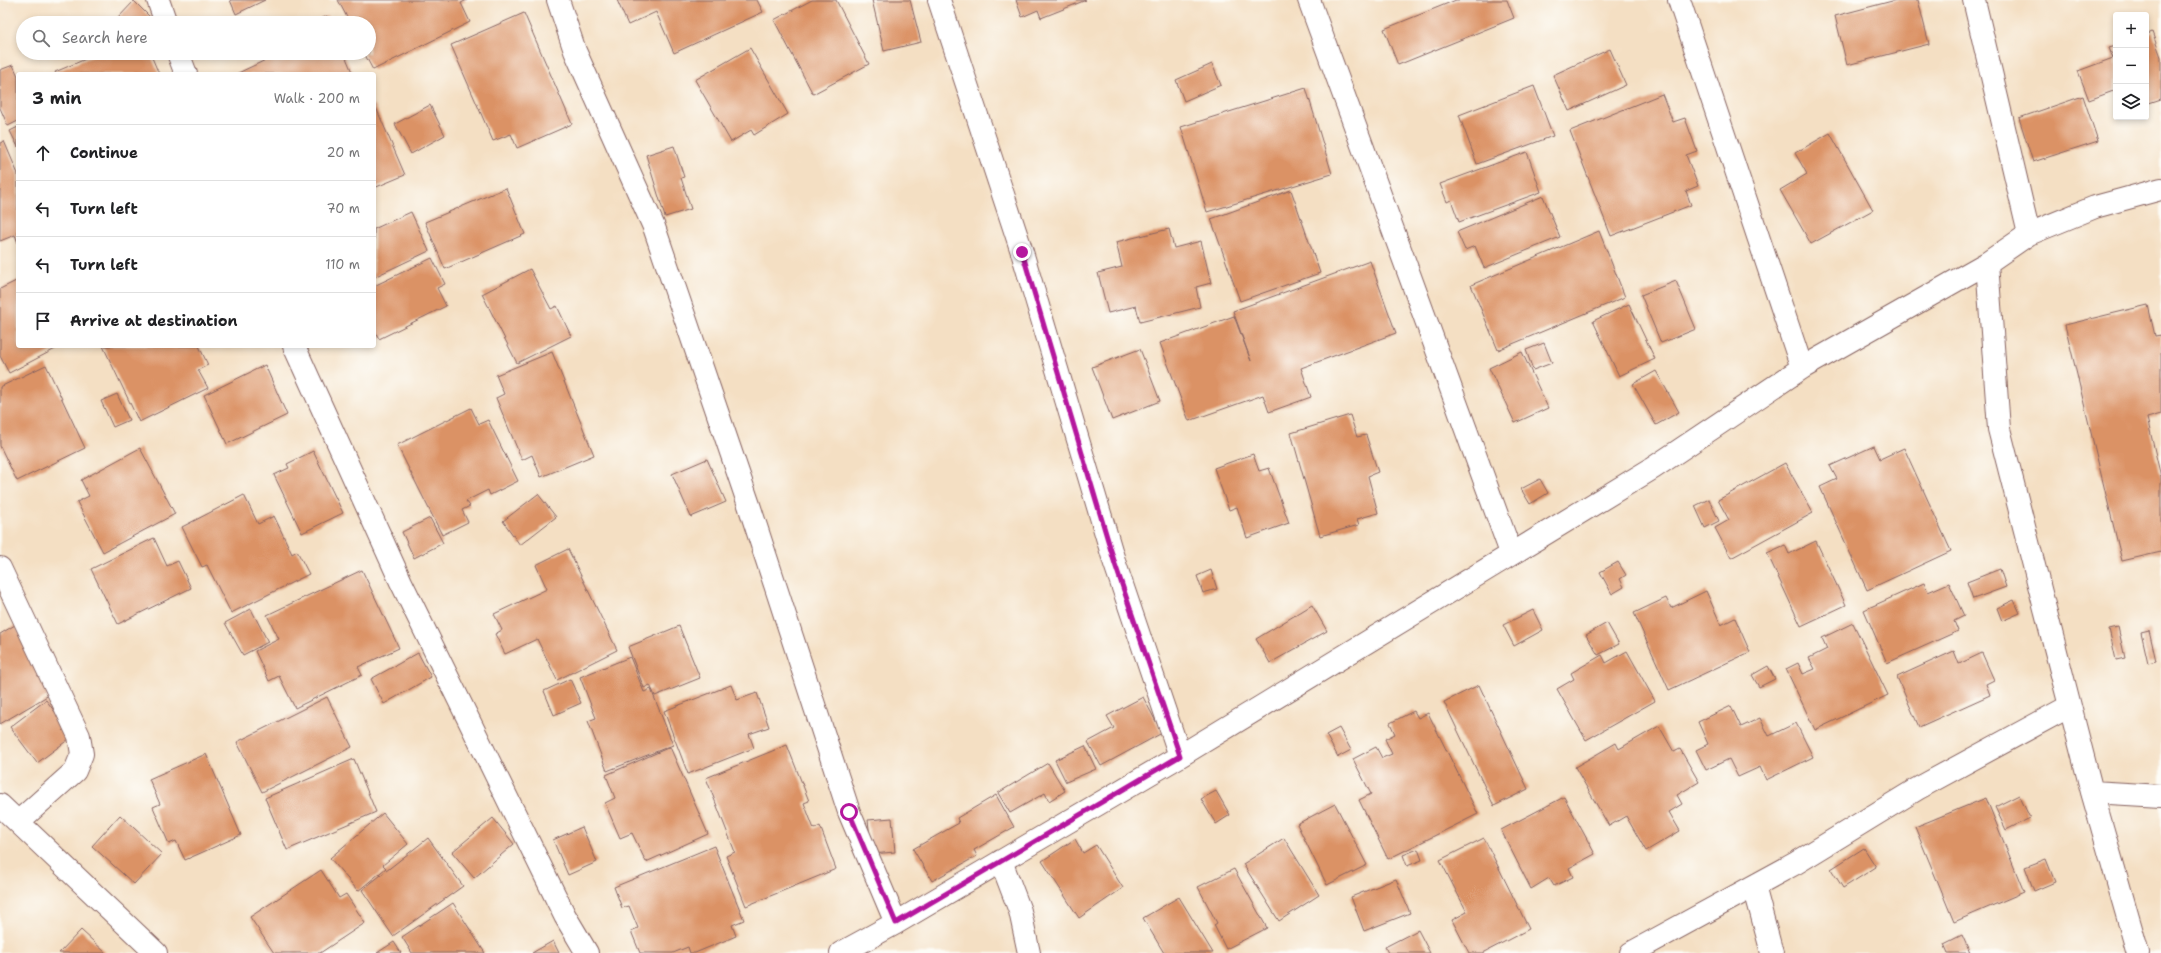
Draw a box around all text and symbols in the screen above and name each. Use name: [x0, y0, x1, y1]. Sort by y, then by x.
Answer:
map controls: [2113, 12, 2149, 120]
button: +: [2113, 12, 2149, 48]
search box: [16, 16, 376, 60]
icon: search: [30, 27, 52, 49]
text: Search here: [62, 28, 148, 48]
button: −: [2113, 48, 2149, 84]
button: layers: [2113, 84, 2149, 120]
text: 3 min: [32, 87, 82, 109]
text: Walk · 200 m: [274, 90, 360, 107]
icon: ahead: [32, 142, 54, 164]
text: Continue: [70, 143, 138, 163]
text: 20 m: [327, 144, 360, 161]
icon: left: [32, 198, 54, 220]
text: Turn left: [70, 199, 138, 219]
text: 70 m: [326, 200, 360, 217]
route end: [1013, 243, 1031, 261]
icon: left: [32, 254, 54, 276]
text: Turn left: [70, 255, 138, 275]
text: 110 m: [325, 256, 360, 273]
icon: arrive: [32, 310, 54, 332]
text: Arrive at destination: [70, 311, 238, 331]
route start: [840, 803, 858, 821]

